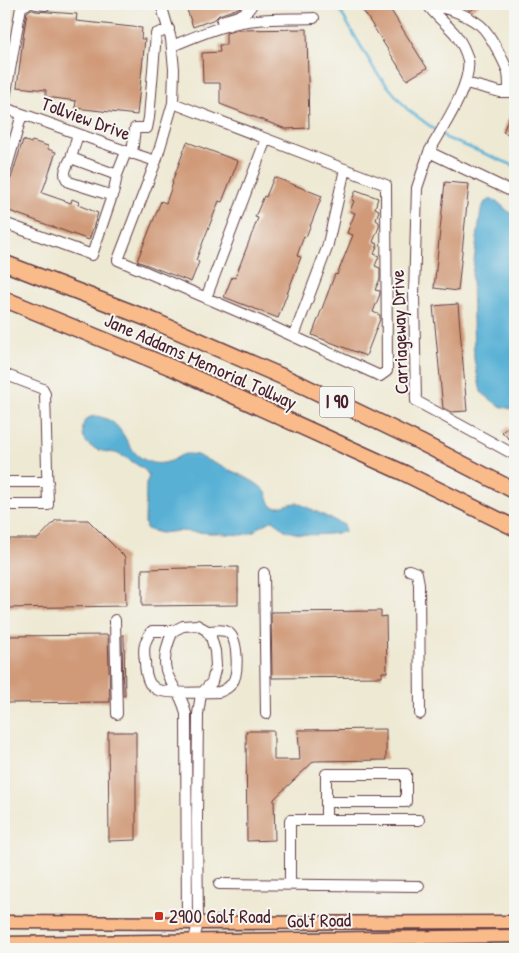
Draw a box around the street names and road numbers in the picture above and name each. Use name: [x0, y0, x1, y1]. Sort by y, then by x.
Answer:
street label: Tollview Drive: [38, 90, 135, 146]
street label: Carriageway Drive: [384, 269, 414, 395]
street label: Jane Addams Memorial Tollway: [101, 307, 301, 415]
road number: I 90: [320, 387, 354, 418]
street label: Golf Road: [287, 906, 352, 934]

